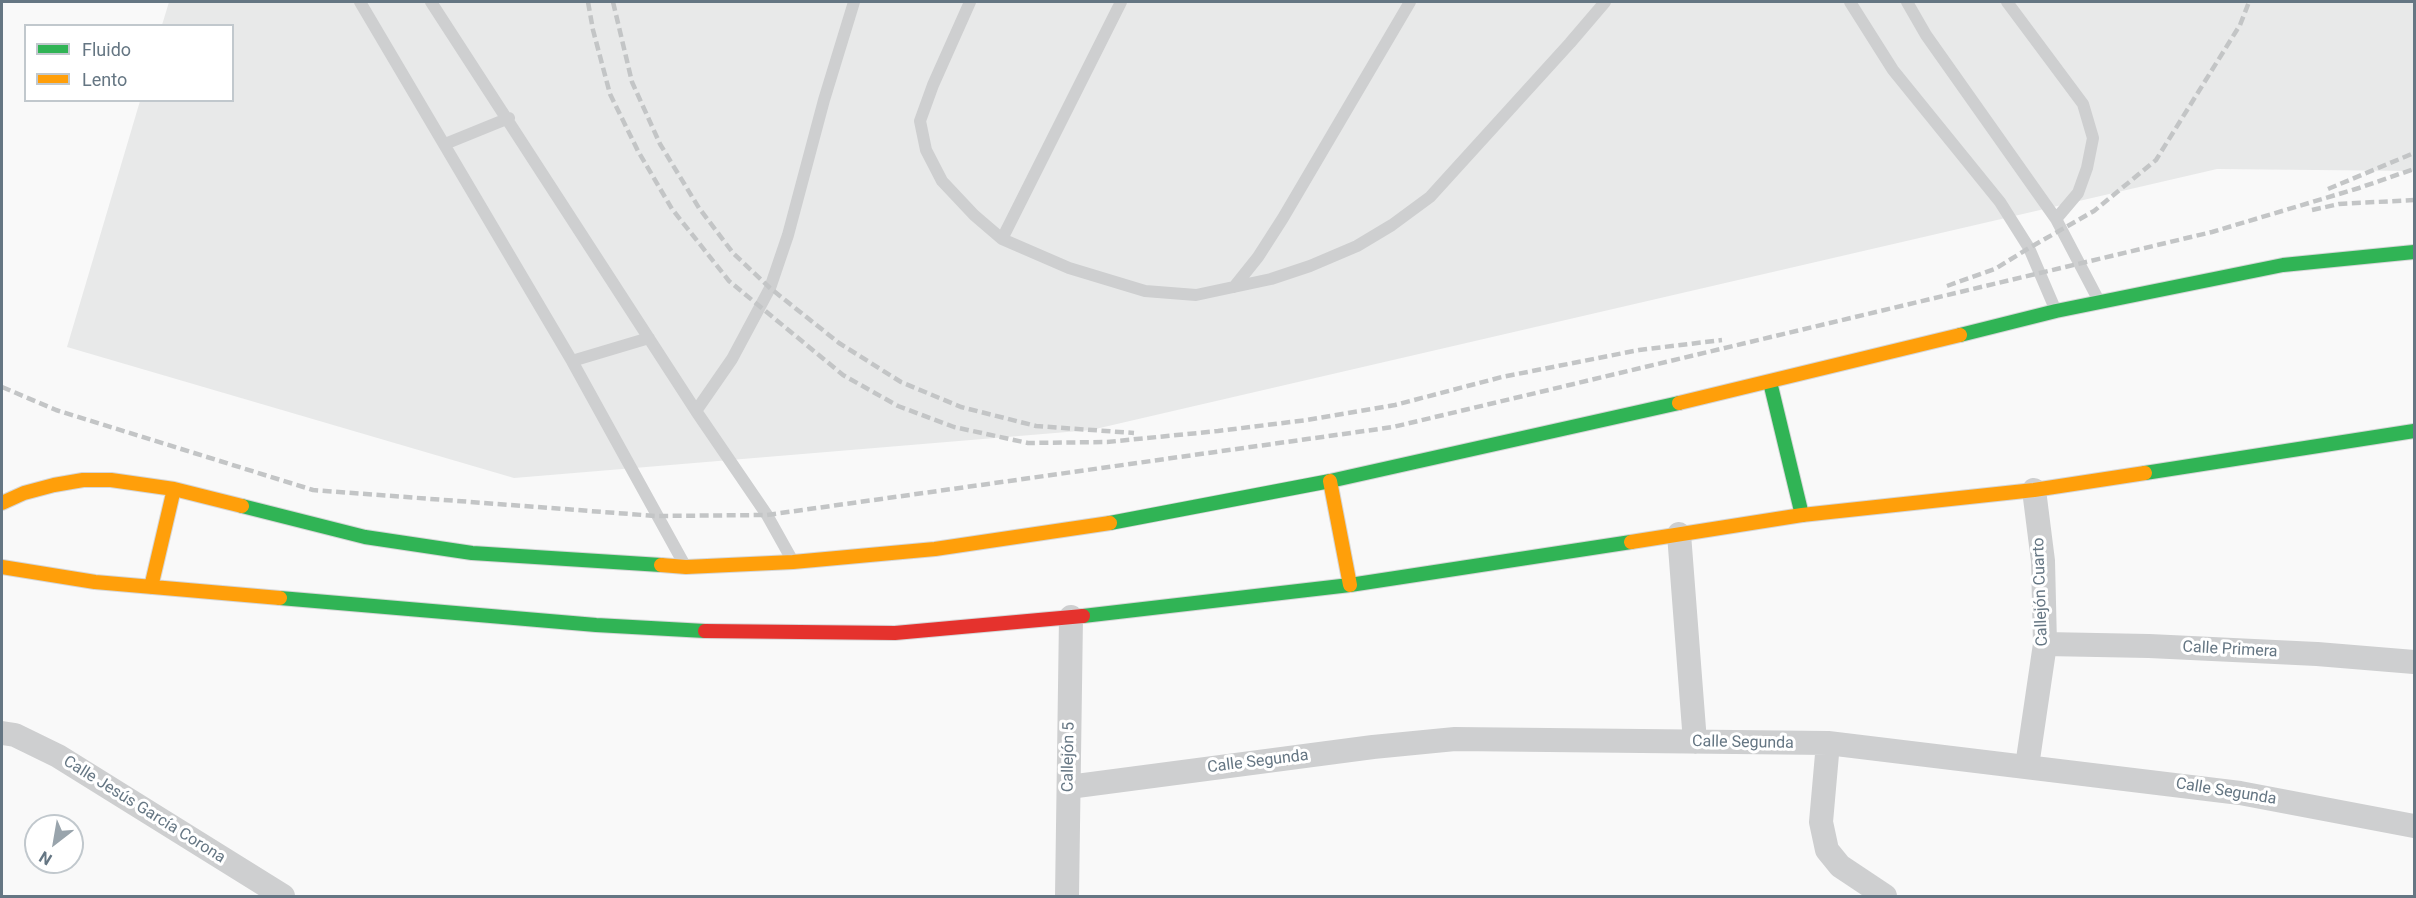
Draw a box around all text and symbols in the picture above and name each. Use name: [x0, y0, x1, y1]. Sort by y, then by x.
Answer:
legend: [24, 24, 234, 102]
text: Fluido: [82, 39, 131, 60]
text: Lento: [82, 69, 127, 90]
street label: Callejón Cuarto: [2030, 537, 2052, 647]
street label: Calle Primera: [2182, 638, 2278, 662]
street label: Callejón 5: [1059, 722, 1079, 792]
street label: Calle Segunda: [1692, 733, 1794, 753]
street label: Calle Segunda: [1206, 746, 1310, 778]
street label: Calle Jesús García Corona: [59, 752, 229, 868]
street label: Calle Segunda: [2174, 775, 2278, 809]
north arrow: [24, 814, 84, 874]
text: N: [36, 847, 55, 869]

